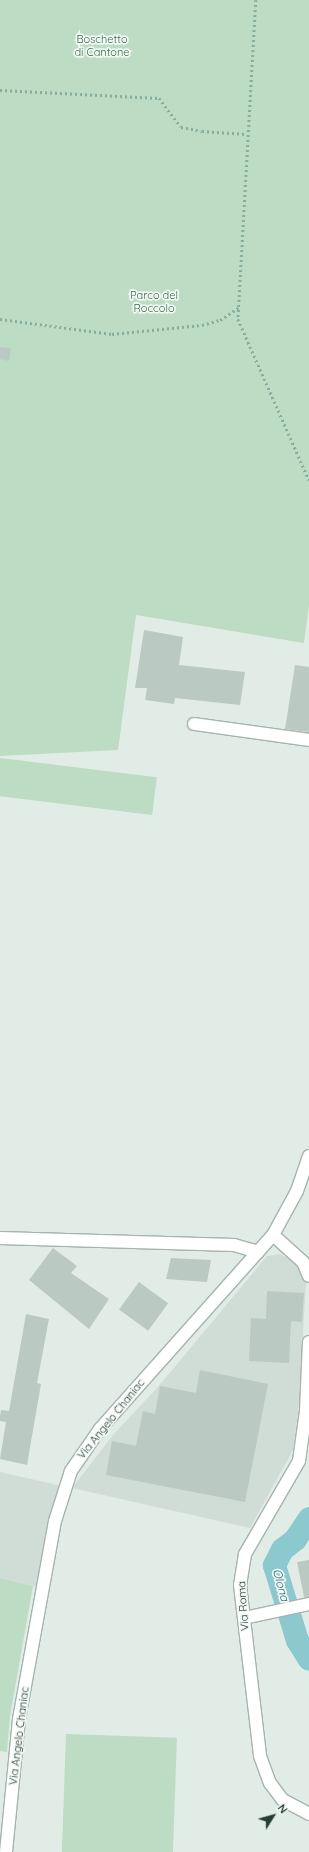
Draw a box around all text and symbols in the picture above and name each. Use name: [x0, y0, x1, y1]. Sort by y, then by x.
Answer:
park label: Boschetto di Cantone: [74, 33, 130, 59]
park label: Parco del Roccolo: [130, 289, 178, 315]
street label: Via Angelo Chaniac: [75, 1376, 147, 1462]
water label: Olona: [270, 1567, 292, 1603]
street label: Via Roma: [235, 1581, 251, 1631]
street label: Via Angelo Chaniac: [6, 1686, 32, 1786]
north arrow: [253, 1796, 293, 1836]
text: N: [275, 1801, 291, 1816]

